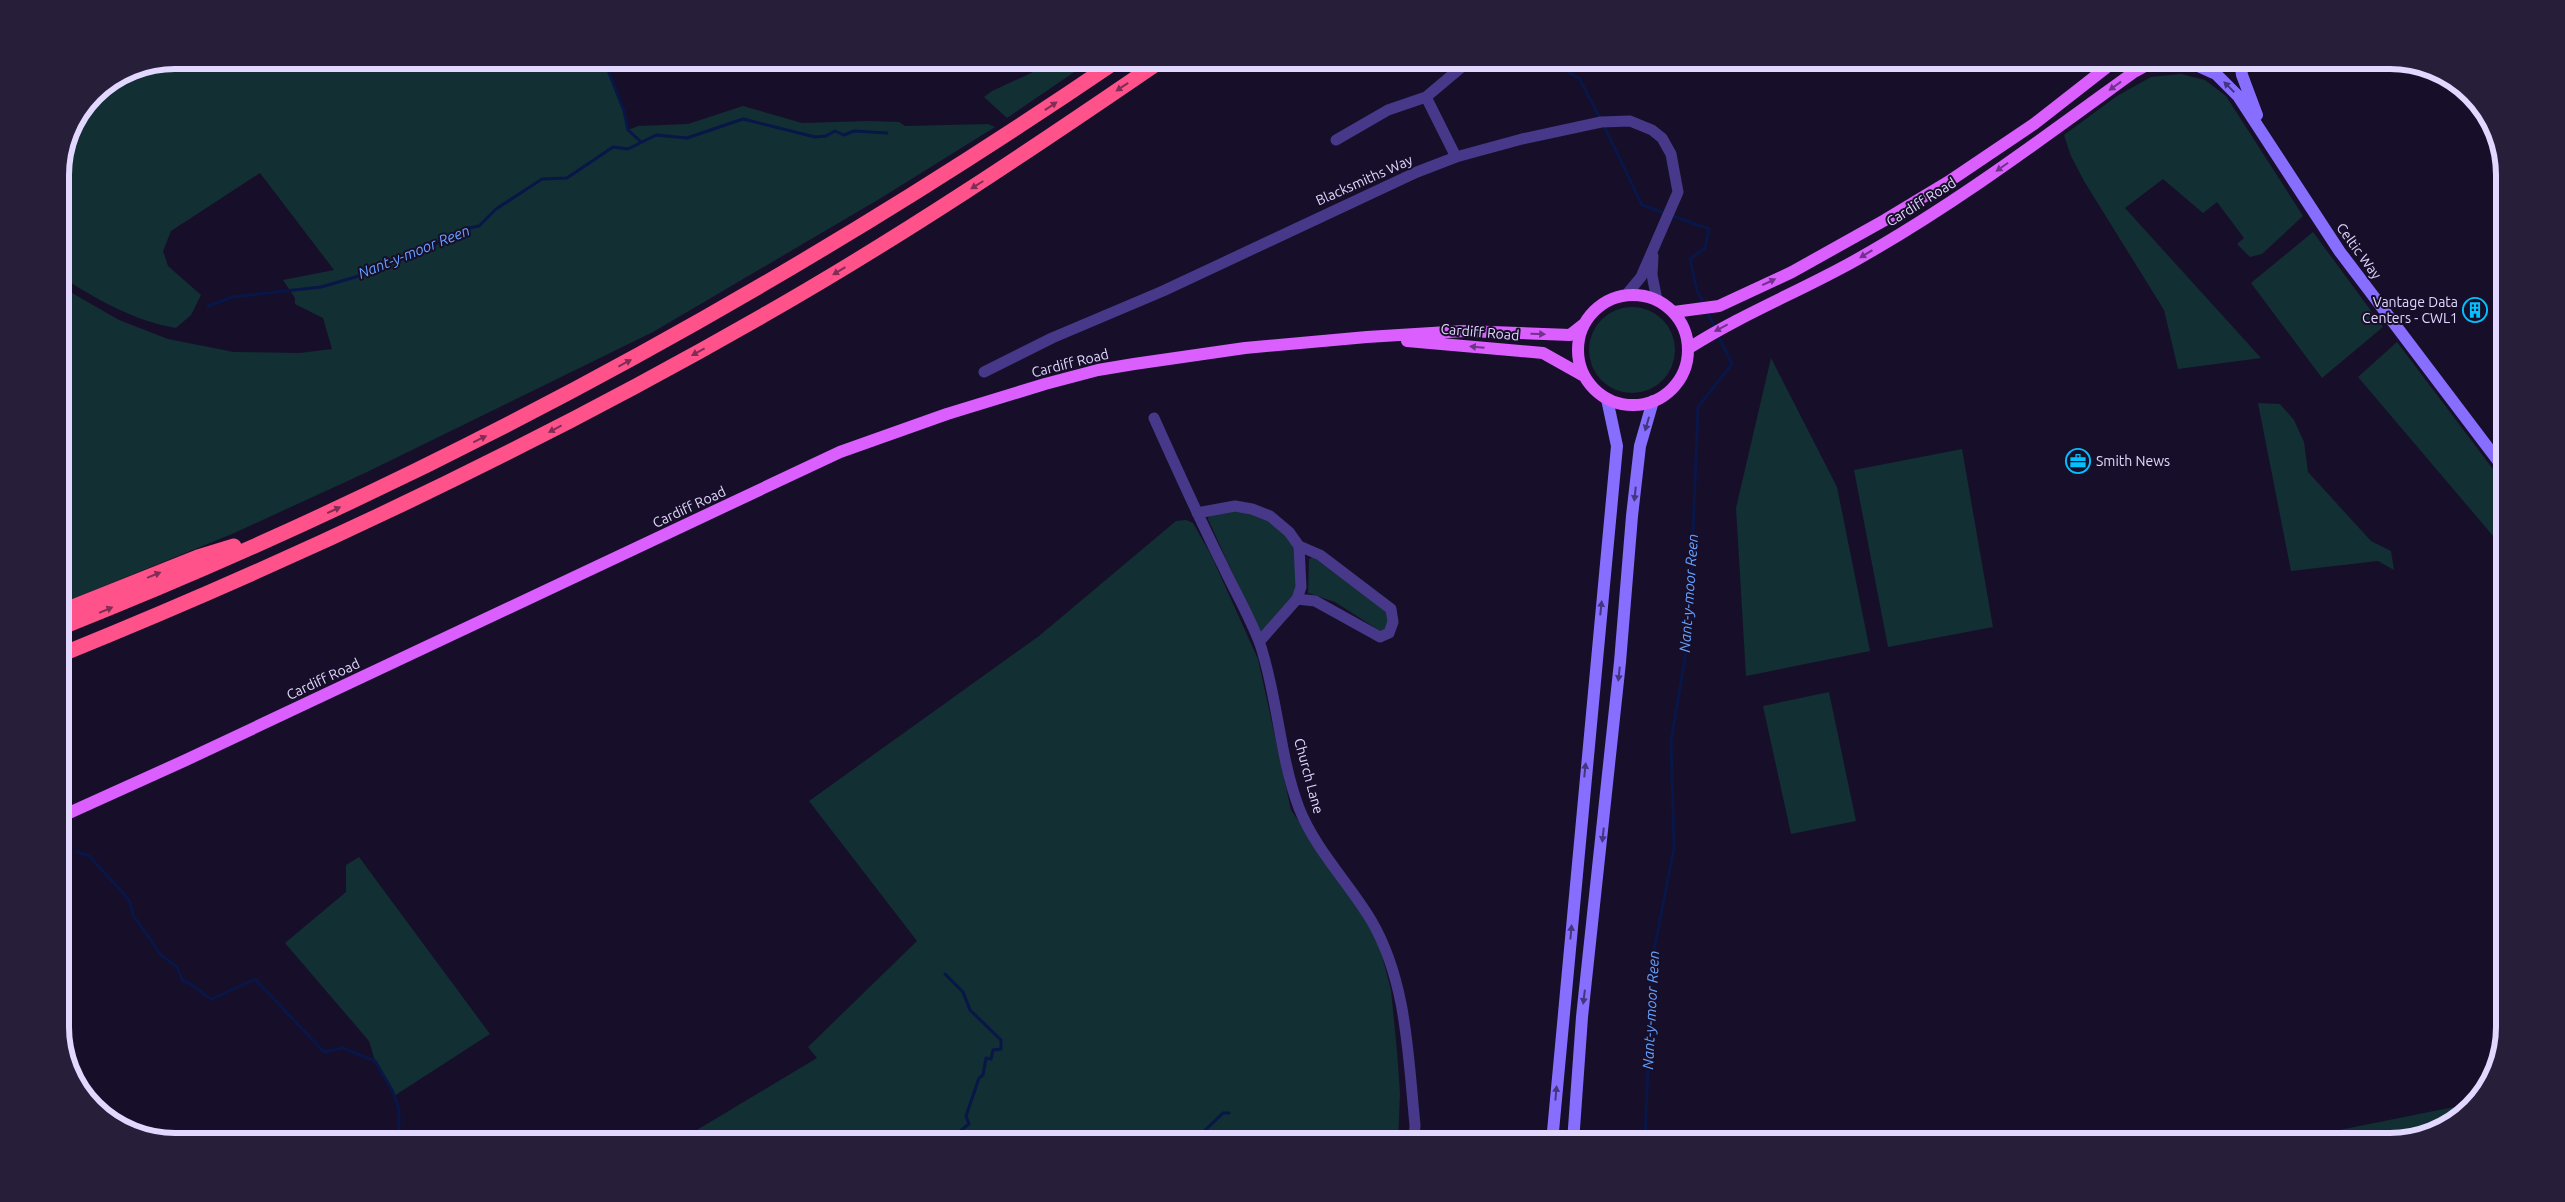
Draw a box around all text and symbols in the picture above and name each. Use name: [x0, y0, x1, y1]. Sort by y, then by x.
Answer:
one-way arrow: [2108, 81, 2122, 91]
one-way arrow: [2223, 81, 2235, 93]
one-way arrow: [1115, 83, 1129, 92]
one-way arrow: [1044, 101, 1057, 111]
street label: Blacksmiths Way: [1313, 151, 1415, 209]
one-way arrow: [1996, 162, 2009, 172]
street label: Cardiff Road: [1883, 174, 1959, 230]
one-way arrow: [971, 180, 984, 190]
street label: Celtic Way: [2333, 220, 2385, 282]
water label: Nant-y-moor Reen: [356, 221, 472, 282]
one-way arrow: [1859, 250, 1872, 259]
one-way arrow: [833, 266, 846, 275]
one-way arrow: [1762, 278, 1777, 287]
place label: Vantage Data Centers - CWL1: [2362, 294, 2458, 326]
building icon: Vantage Data Centers - CWL1: [2462, 297, 2488, 323]
street label: Cardiff Road: [1440, 321, 1520, 343]
one-way arrow: [1714, 324, 1728, 332]
one-way arrow: [1530, 330, 1546, 338]
one-way arrow: [1469, 343, 1485, 351]
street label: Cardiff Road: [1030, 346, 1110, 380]
one-way arrow: [691, 348, 706, 356]
one-way arrow: [618, 359, 631, 368]
one-way arrow: [1642, 416, 1650, 431]
one-way arrow: [548, 425, 563, 433]
one-way arrow: [473, 434, 488, 443]
office icon: Smith News: [2065, 448, 2091, 474]
place label: Smith News: [2096, 453, 2170, 469]
street label: Cardiff Road: [650, 483, 728, 531]
one-way arrow: [1631, 487, 1639, 503]
one-way arrow: [327, 505, 341, 513]
water label: Nant-y-moor Reen: [1676, 533, 1701, 653]
one-way arrow: [147, 571, 162, 579]
one-way arrow: [1597, 600, 1605, 616]
one-way arrow: [98, 606, 113, 614]
street label: Cardiff Road: [284, 655, 362, 703]
one-way arrow: [1615, 666, 1623, 682]
street label: Church Lane: [1291, 736, 1327, 816]
one-way arrow: [1581, 761, 1589, 777]
one-way arrow: [1599, 828, 1607, 844]
one-way arrow: [1567, 923, 1575, 939]
water label: Nant-y-moor Reen: [1639, 950, 1662, 1070]
one-way arrow: [1580, 989, 1588, 1005]
one-way arrow: [1553, 1085, 1561, 1101]

